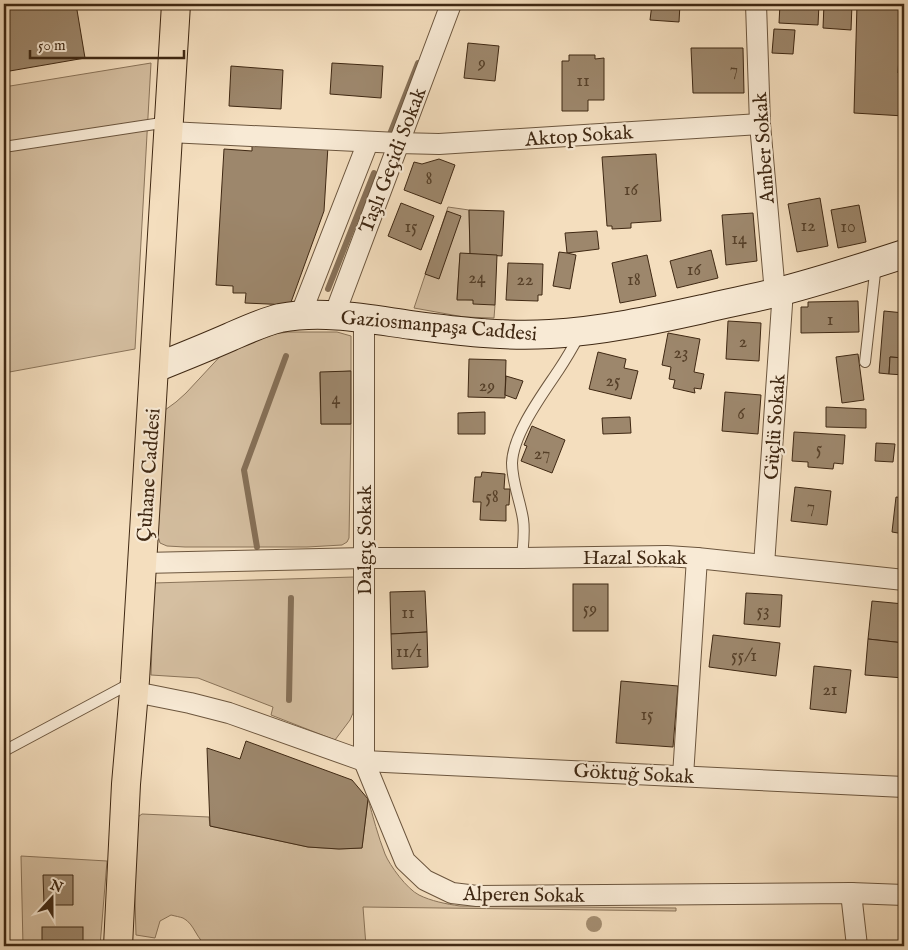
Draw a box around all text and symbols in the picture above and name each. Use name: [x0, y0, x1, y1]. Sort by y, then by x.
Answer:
scale bar: [30, 28, 184, 60]
text: 50 m: [38, 36, 66, 55]
house number: 9: [477, 52, 486, 75]
house number: 7: [730, 59, 738, 82]
house number: 11: [576, 70, 590, 93]
street label: Taşlı Geçidi Sokak: [354, 84, 433, 237]
street label: Amber Sokak: [748, 91, 781, 205]
street label: Aktop Sokak: [523, 120, 634, 153]
house number: 8: [425, 168, 433, 191]
house number: 16: [624, 179, 639, 202]
house number: 12: [800, 215, 816, 238]
house number: 15: [404, 216, 418, 239]
house number: 10: [840, 216, 856, 239]
house number: 14: [731, 228, 747, 251]
house number: 16: [687, 259, 702, 282]
house number: 24: [468, 267, 486, 290]
house number: 22: [517, 269, 533, 292]
house number: 18: [627, 269, 641, 292]
street label: Gaziosmanpaşa Caddesi: [340, 305, 538, 348]
house number: 1: [827, 309, 833, 332]
house number: 2: [739, 331, 747, 354]
house number: 23: [673, 342, 689, 365]
house number: 25: [606, 370, 621, 393]
street label: Güçlü Sokak: [759, 373, 792, 481]
house number: 29: [479, 375, 495, 398]
house number: 4: [332, 388, 341, 411]
house number: 6: [737, 403, 745, 426]
street label: Çuhane Caddesi: [132, 407, 167, 543]
house number: 5: [816, 438, 823, 461]
house number: 27: [534, 443, 550, 466]
street label: Dalgıç Sokak: [353, 485, 378, 595]
house number: 58: [485, 486, 499, 509]
house number: 7: [807, 496, 815, 519]
street label: Hazal Sokak: [583, 546, 688, 571]
house number: 59: [583, 598, 597, 621]
house number: 53: [756, 600, 770, 623]
house number: 11: [401, 602, 415, 625]
house number: 11/1: [396, 641, 422, 664]
house number: 55/1: [731, 645, 757, 668]
house number: 21: [822, 679, 838, 702]
house number: 15: [640, 704, 654, 727]
street label: Göktuğ Sokak: [573, 759, 695, 790]
north arrow: [28, 872, 78, 922]
text: N: [46, 876, 65, 897]
street label: Alperen Sokak: [462, 882, 585, 909]

